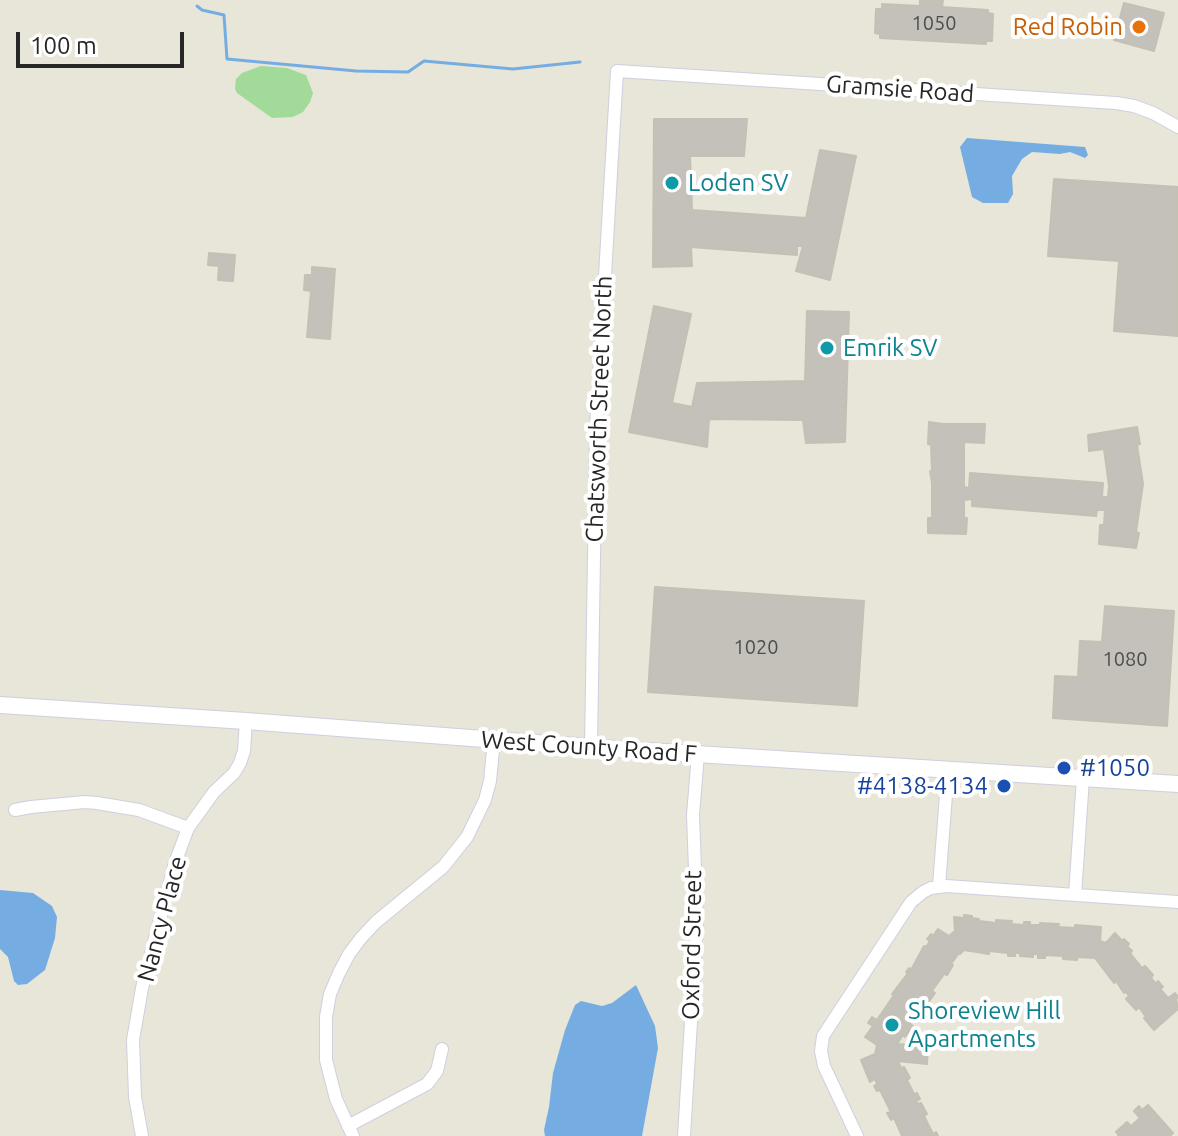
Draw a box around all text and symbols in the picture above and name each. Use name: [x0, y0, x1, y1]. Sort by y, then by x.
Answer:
house number: 1050: [911, 11, 957, 35]
place label: Red Robin: [1013, 13, 1123, 41]
scale bar: [20, 16, 188, 66]
marker: Red Robin: [1130, 18, 1148, 36]
text: 100 m: [30, 32, 97, 59]
street label: Gramsie Road: [825, 69, 975, 109]
place label: Loden SV: [688, 169, 789, 197]
marker: Loden SV: [663, 174, 681, 192]
street label: Chatsworth Street North: [580, 275, 618, 543]
place label: Emrik SV: [843, 334, 938, 362]
marker: Emrik SV: [818, 339, 836, 357]
house number: 1020: [733, 635, 779, 659]
house number: 1080: [1102, 647, 1148, 671]
street label: West County Road F: [480, 725, 698, 769]
place label: #1050: [1080, 754, 1150, 782]
marker: #1050: [1055, 759, 1073, 777]
place label: #4138-4134: [857, 772, 988, 800]
marker: #4138-4134: [995, 777, 1013, 795]
street label: Nancy Place: [131, 853, 193, 985]
street label: Oxford Street: [676, 870, 708, 1020]
place label: Shoreview Hill Apartments: [908, 997, 1061, 1053]
marker: Shoreview Hill Apartments: [883, 1016, 901, 1034]

